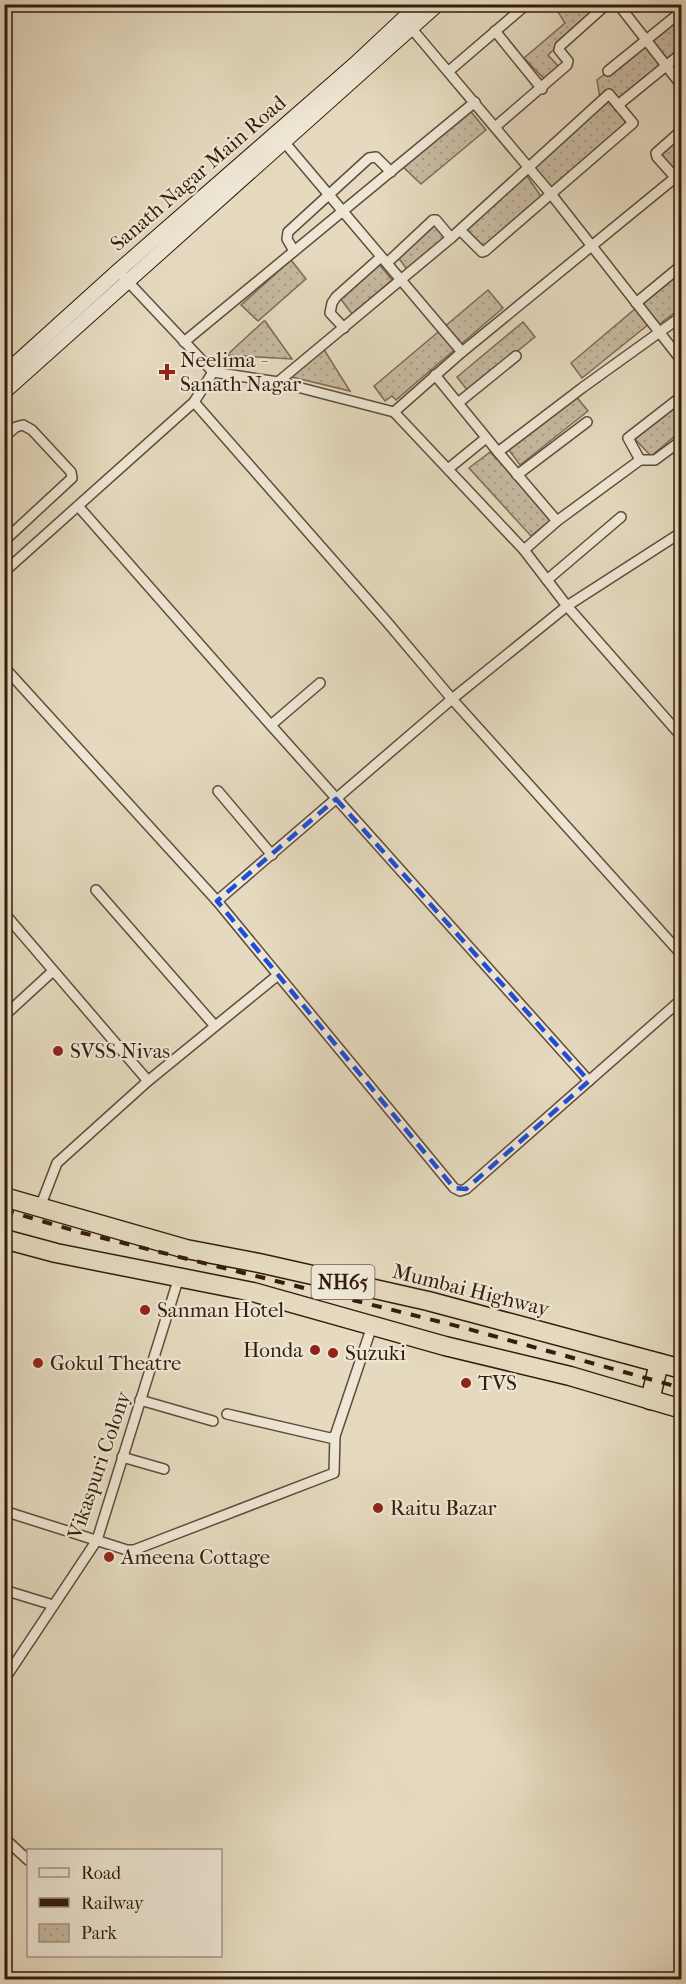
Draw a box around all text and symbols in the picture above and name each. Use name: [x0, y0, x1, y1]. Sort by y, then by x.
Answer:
street label: Sanath Nagar Main Road: [105, 90, 291, 256]
place label: Neelima - Sanath Nagar: [180, 348, 301, 396]
marker: Neelima - Sanath Nagar: [158, 363, 176, 381]
place label: SVSS Nivas: [70, 1039, 170, 1063]
marker: SVSS Nivas: [51, 1044, 65, 1058]
street label: Mumbai Highway: [390, 1259, 553, 1321]
road number: NH65: [312, 1265, 374, 1299]
place label: Sanman Hotel: [157, 1298, 284, 1322]
marker: Sanman Hotel: [138, 1303, 152, 1317]
place label: Honda: [243, 1338, 303, 1362]
place label: Suzuki: [345, 1341, 406, 1365]
marker: Honda: [308, 1343, 322, 1357]
marker: Suzuki: [326, 1346, 340, 1360]
place label: Gokul Theatre: [50, 1351, 181, 1375]
marker: Gokul Theatre: [31, 1356, 45, 1370]
place label: TVS: [478, 1371, 517, 1395]
marker: TVS: [459, 1376, 473, 1390]
street label: Vikaspuri Colony: [62, 1387, 136, 1543]
place label: Raitu Bazar: [390, 1496, 497, 1520]
marker: Raitu Bazar: [371, 1501, 385, 1515]
place label: Ameena Cottage: [120, 1545, 270, 1569]
marker: Ameena Cottage: [102, 1550, 116, 1564]
legend: [27, 1849, 222, 1957]
text: Road: [81, 1863, 121, 1884]
text: Railway: [81, 1893, 145, 1914]
text: Park: [81, 1923, 118, 1944]

